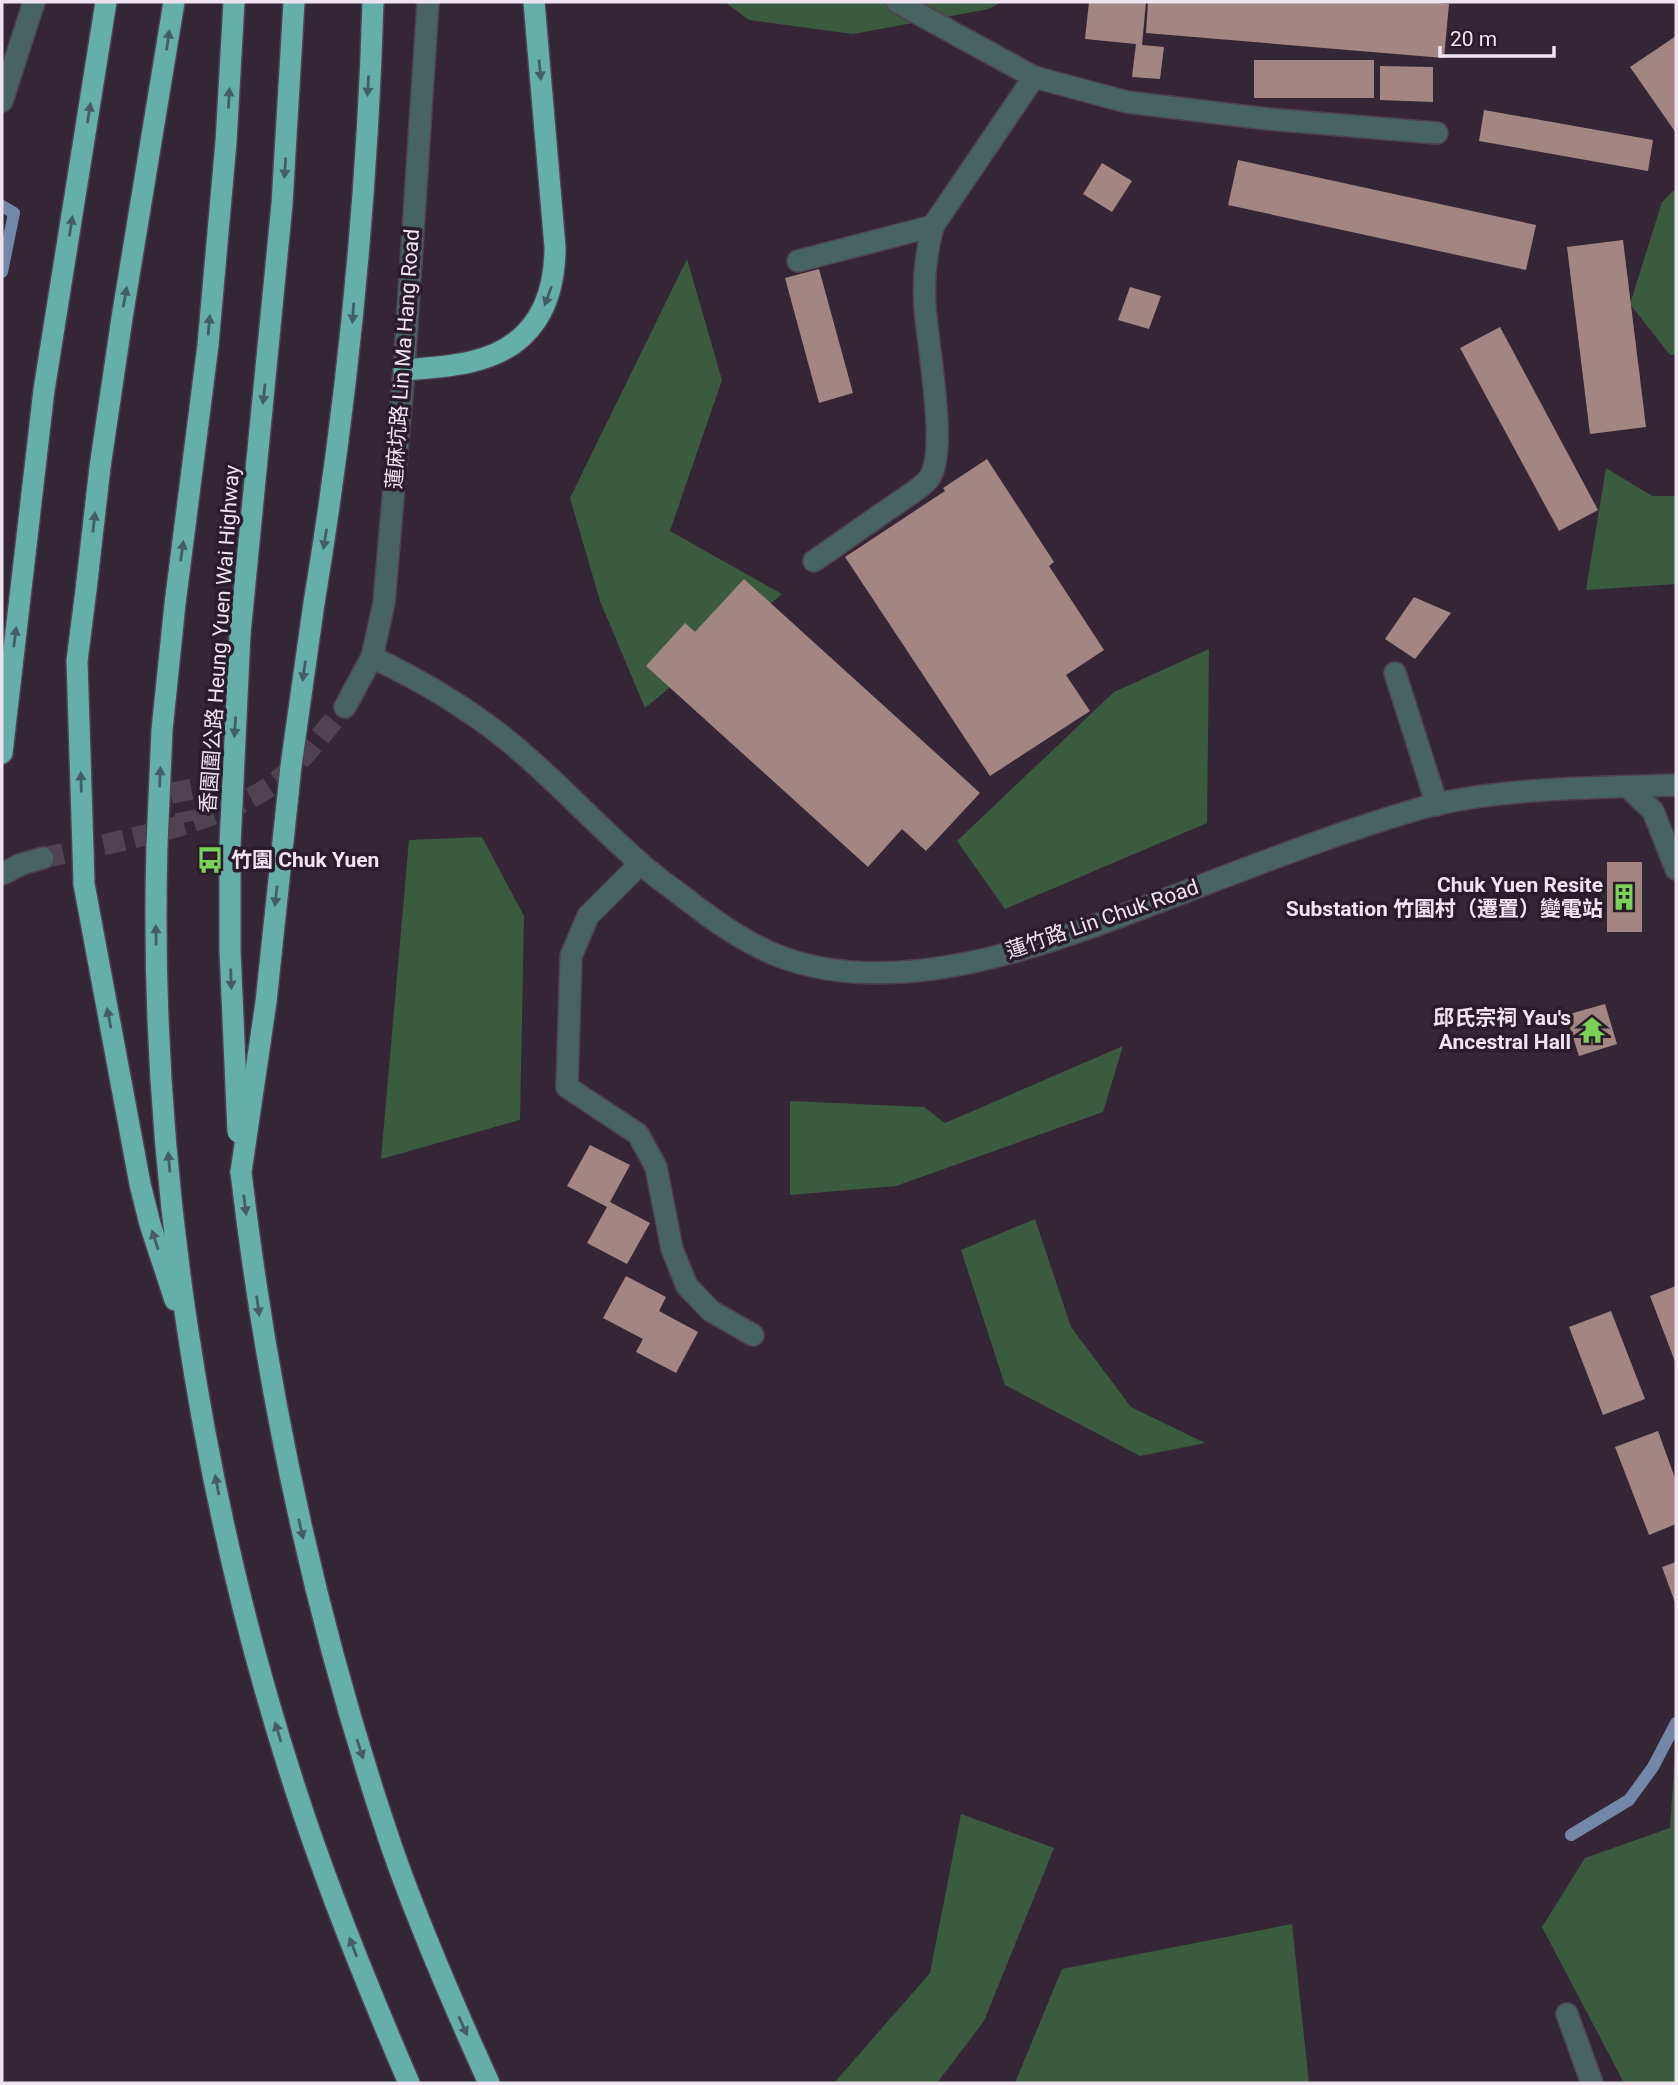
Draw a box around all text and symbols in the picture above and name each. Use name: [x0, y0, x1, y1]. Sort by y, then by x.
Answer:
scale bar: [1440, 14, 1554, 58]
text: 20 m: [1450, 27, 1497, 51]
one-way arrow: [163, 29, 174, 51]
one-way arrow: [534, 59, 545, 81]
one-way arrow: [363, 75, 374, 97]
one-way arrow: [224, 87, 235, 109]
one-way arrow: [84, 102, 95, 124]
one-way arrow: [279, 157, 290, 179]
one-way arrow: [66, 215, 77, 237]
street label: 蓮麻坑路 Lin Ma Hang Road: [382, 228, 424, 490]
one-way arrow: [543, 285, 554, 306]
one-way arrow: [120, 286, 131, 308]
one-way arrow: [347, 302, 358, 324]
one-way arrow: [204, 314, 215, 336]
one-way arrow: [258, 383, 269, 405]
street label: 香園圍公路 Heung Yuen Wai Highway: [196, 464, 244, 814]
one-way arrow: [88, 511, 99, 533]
one-way arrow: [319, 528, 330, 550]
one-way arrow: [177, 540, 188, 562]
one-way arrow: [10, 626, 21, 648]
one-way arrow: [299, 660, 310, 682]
one-way arrow: [229, 716, 240, 738]
one-way arrow: [155, 766, 166, 788]
one-way arrow: [75, 771, 86, 793]
bus stop icon: 竹園 Chuk Yuen: [195, 845, 225, 875]
place label: 竹園 Chuk Yuen: [231, 848, 379, 872]
place label: Chuk Yuen Resite Substation 竹園村（遷置）變電站: [1286, 873, 1603, 921]
street label: 蓮竹路 Lin Chuk Road: [1002, 875, 1202, 963]
building icon: Chuk Yuen Resite Substation 竹園村（遷置）變電站: [1609, 882, 1639, 912]
one-way arrow: [271, 886, 282, 908]
one-way arrow: [150, 924, 162, 946]
one-way arrow: [225, 968, 236, 990]
place label: 邱氏宗祠 Yau's Ancestral Hall: [1433, 1006, 1571, 1054]
one-way arrow: [104, 1007, 115, 1029]
temple icon: 邱氏宗祠 Yau's Ancestral Hall: [1577, 1015, 1607, 1045]
one-way arrow: [163, 1151, 174, 1173]
one-way arrow: [240, 1194, 251, 1216]
one-way arrow: [149, 1230, 160, 1251]
one-way arrow: [253, 1295, 264, 1317]
one-way arrow: [211, 1474, 222, 1496]
one-way arrow: [295, 1518, 306, 1540]
one-way arrow: [273, 1721, 283, 1742]
one-way arrow: [355, 1739, 366, 1760]
one-way arrow: [348, 1936, 359, 1957]
one-way arrow: [458, 2016, 469, 2037]

